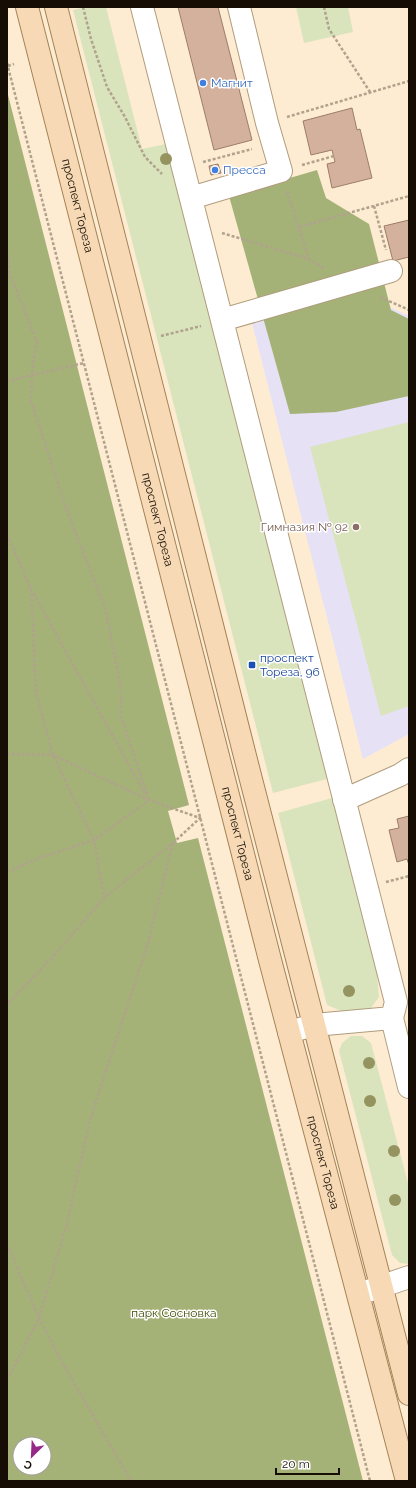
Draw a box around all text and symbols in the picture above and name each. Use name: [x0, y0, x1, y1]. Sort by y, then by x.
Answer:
place label: Магнит: [211, 76, 253, 90]
marker: Магнит: [198, 78, 208, 88]
street label: проспект Тореза: [59, 157, 96, 254]
place label: Пресса: [223, 163, 266, 177]
marker: Пресса: [210, 165, 220, 175]
street label: проспект Тореза: [139, 471, 176, 568]
place label: Гимназия № 92: [261, 520, 348, 534]
marker: Гимназия № 92: [351, 522, 361, 532]
place label: проспект Тореза, 96: [260, 651, 320, 679]
marker: проспект Тореза, 96: [247, 660, 257, 670]
street label: проспект Тореза: [219, 785, 256, 882]
street label: проспект Тореза: [304, 1114, 342, 1211]
park label: парк Сосновка: [131, 1306, 217, 1320]
north arrow: [12, 1436, 52, 1476]
scale bar: [276, 1450, 339, 1476]
text: С: [22, 1457, 34, 1472]
text: 20 m: [282, 1457, 310, 1471]

